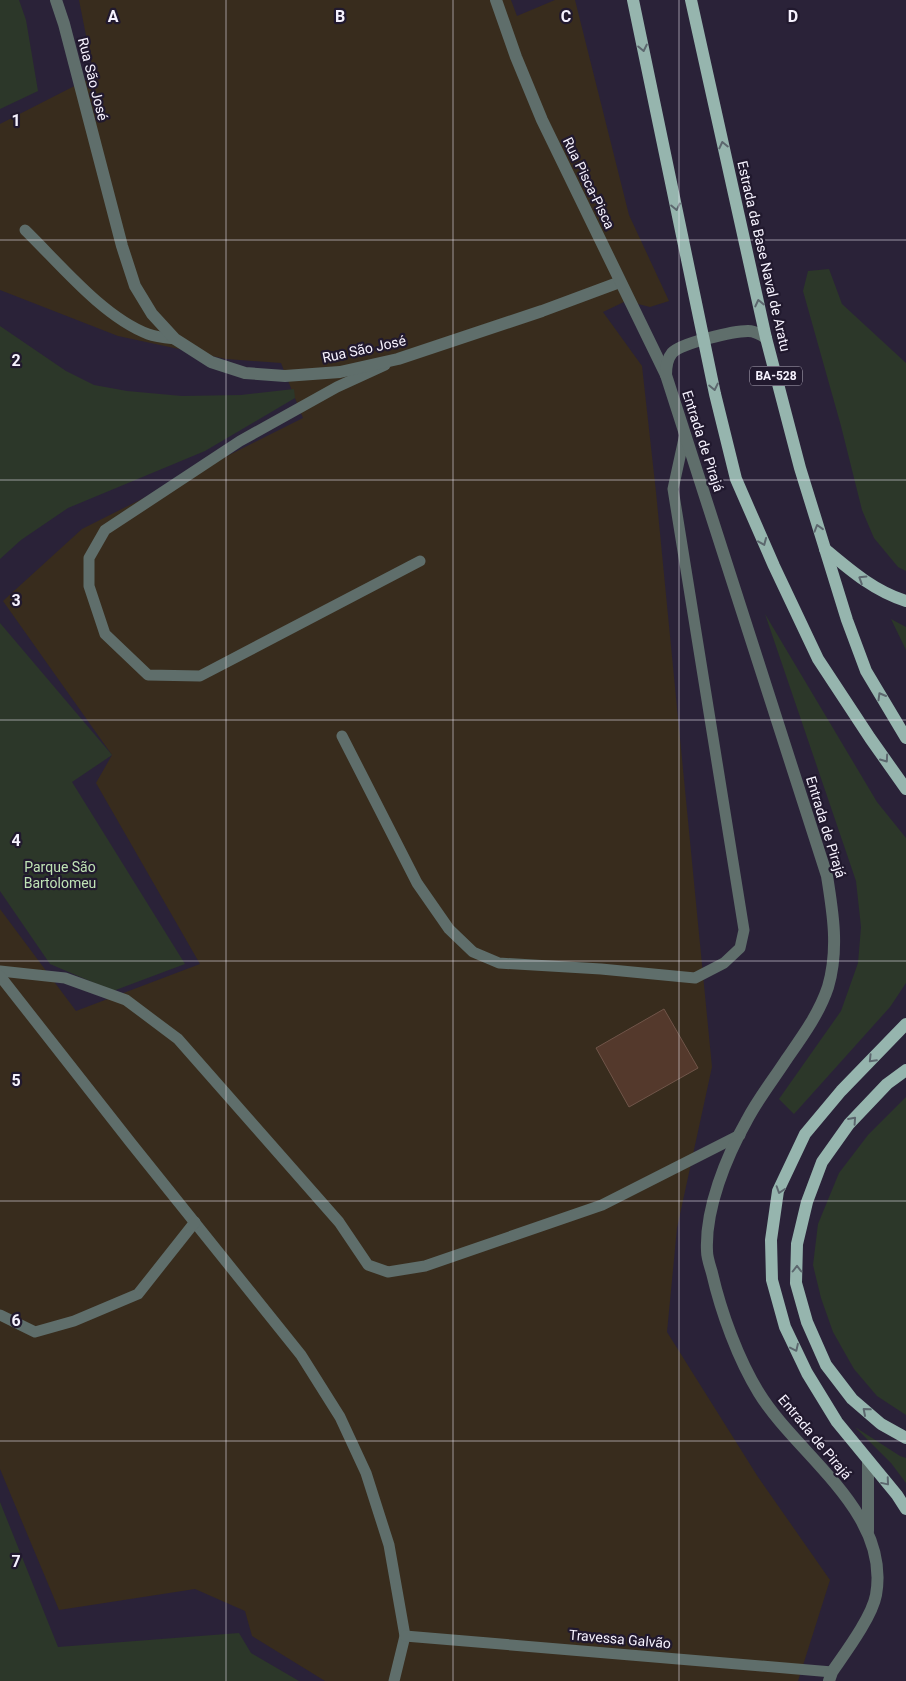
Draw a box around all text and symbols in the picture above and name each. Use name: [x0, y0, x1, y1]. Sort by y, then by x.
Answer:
text: A: [108, 7, 119, 26]
text: B: [335, 7, 345, 26]
text: C: [561, 7, 571, 26]
text: D: [788, 7, 798, 26]
street label: Rua São José: [75, 36, 111, 122]
one-way arrow: [637, 43, 648, 52]
text: 1: [11, 111, 21, 130]
street label: Rua Pisca-Pisca: [560, 134, 618, 232]
one-way arrow: [718, 140, 729, 149]
street label: Estrada da Base Naval de Aratu: [734, 159, 794, 353]
one-way arrow: [671, 202, 681, 211]
one-way arrow: [754, 299, 764, 308]
street label: Rua São José: [321, 332, 407, 366]
text: 2: [11, 351, 21, 370]
road number: BA-528: [750, 366, 802, 386]
one-way arrow: [708, 383, 719, 392]
street label: Entrada de Pirajá: [679, 388, 727, 494]
one-way arrow: [814, 524, 824, 533]
one-way arrow: [757, 537, 768, 546]
one-way arrow: [859, 576, 868, 586]
text: 3: [11, 591, 21, 610]
one-way arrow: [877, 693, 887, 702]
one-way arrow: [879, 753, 888, 763]
street label: Entrada de Pirajá: [803, 774, 849, 880]
text: 4: [11, 831, 21, 850]
park label: Parque São Bartolomeu: [24, 859, 96, 891]
one-way arrow: [869, 1053, 878, 1062]
text: 5: [11, 1071, 21, 1090]
one-way arrow: [847, 1117, 856, 1126]
one-way arrow: [776, 1185, 786, 1194]
one-way arrow: [792, 1264, 802, 1272]
text: 6: [11, 1311, 21, 1330]
one-way arrow: [789, 1343, 799, 1352]
street label: Entrada de Pirajá: [775, 1391, 855, 1483]
one-way arrow: [862, 1407, 871, 1416]
one-way arrow: [880, 1476, 889, 1485]
text: 7: [11, 1552, 21, 1571]
street label: Travessa Galvão: [568, 1627, 672, 1651]

